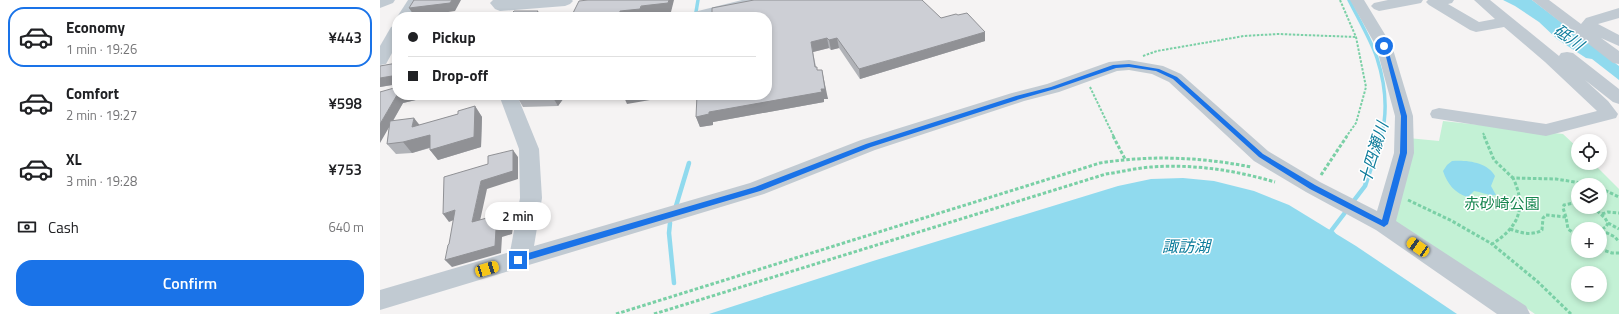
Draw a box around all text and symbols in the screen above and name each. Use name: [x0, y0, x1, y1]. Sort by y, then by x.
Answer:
text: Economy: [66, 16, 125, 39]
water label: 砥川: [1549, 18, 1591, 57]
icon: car: [18, 19, 54, 55]
text: ¥443: [328, 26, 362, 49]
text: Pickup: [432, 26, 476, 49]
route start: [1375, 37, 1393, 55]
text: 1 min · 19:26: [66, 39, 137, 59]
text: Drop-off: [432, 64, 488, 87]
text: Comfort: [66, 82, 119, 105]
icon: car: [18, 85, 54, 121]
text: ¥598: [328, 92, 362, 115]
text: 2 min · 19:27: [66, 105, 137, 125]
water label: 十四瀬川: [1352, 117, 1394, 187]
map controls: [1571, 134, 1607, 302]
button: locate: [1571, 134, 1607, 170]
text: XL: [66, 148, 82, 171]
icon: car: [18, 151, 54, 187]
text: ¥753: [328, 158, 362, 181]
text: 3 min · 19:28: [66, 171, 137, 191]
button: layers: [1571, 178, 1607, 214]
park label: 赤砂崎公園: [1464, 192, 1540, 215]
callout: 2 min: [485, 202, 551, 230]
text: 2 min: [502, 206, 534, 226]
icon: cash: [16, 216, 38, 238]
text: Cash: [48, 216, 79, 239]
text: 640 m: [328, 217, 364, 237]
button: +: [1571, 222, 1607, 258]
water label: 諏訪湖: [1162, 234, 1213, 258]
car: [1405, 235, 1431, 259]
route end: [509, 251, 527, 269]
button: Confirm: [16, 260, 364, 306]
car: [474, 260, 500, 278]
button: −: [1571, 266, 1607, 302]

